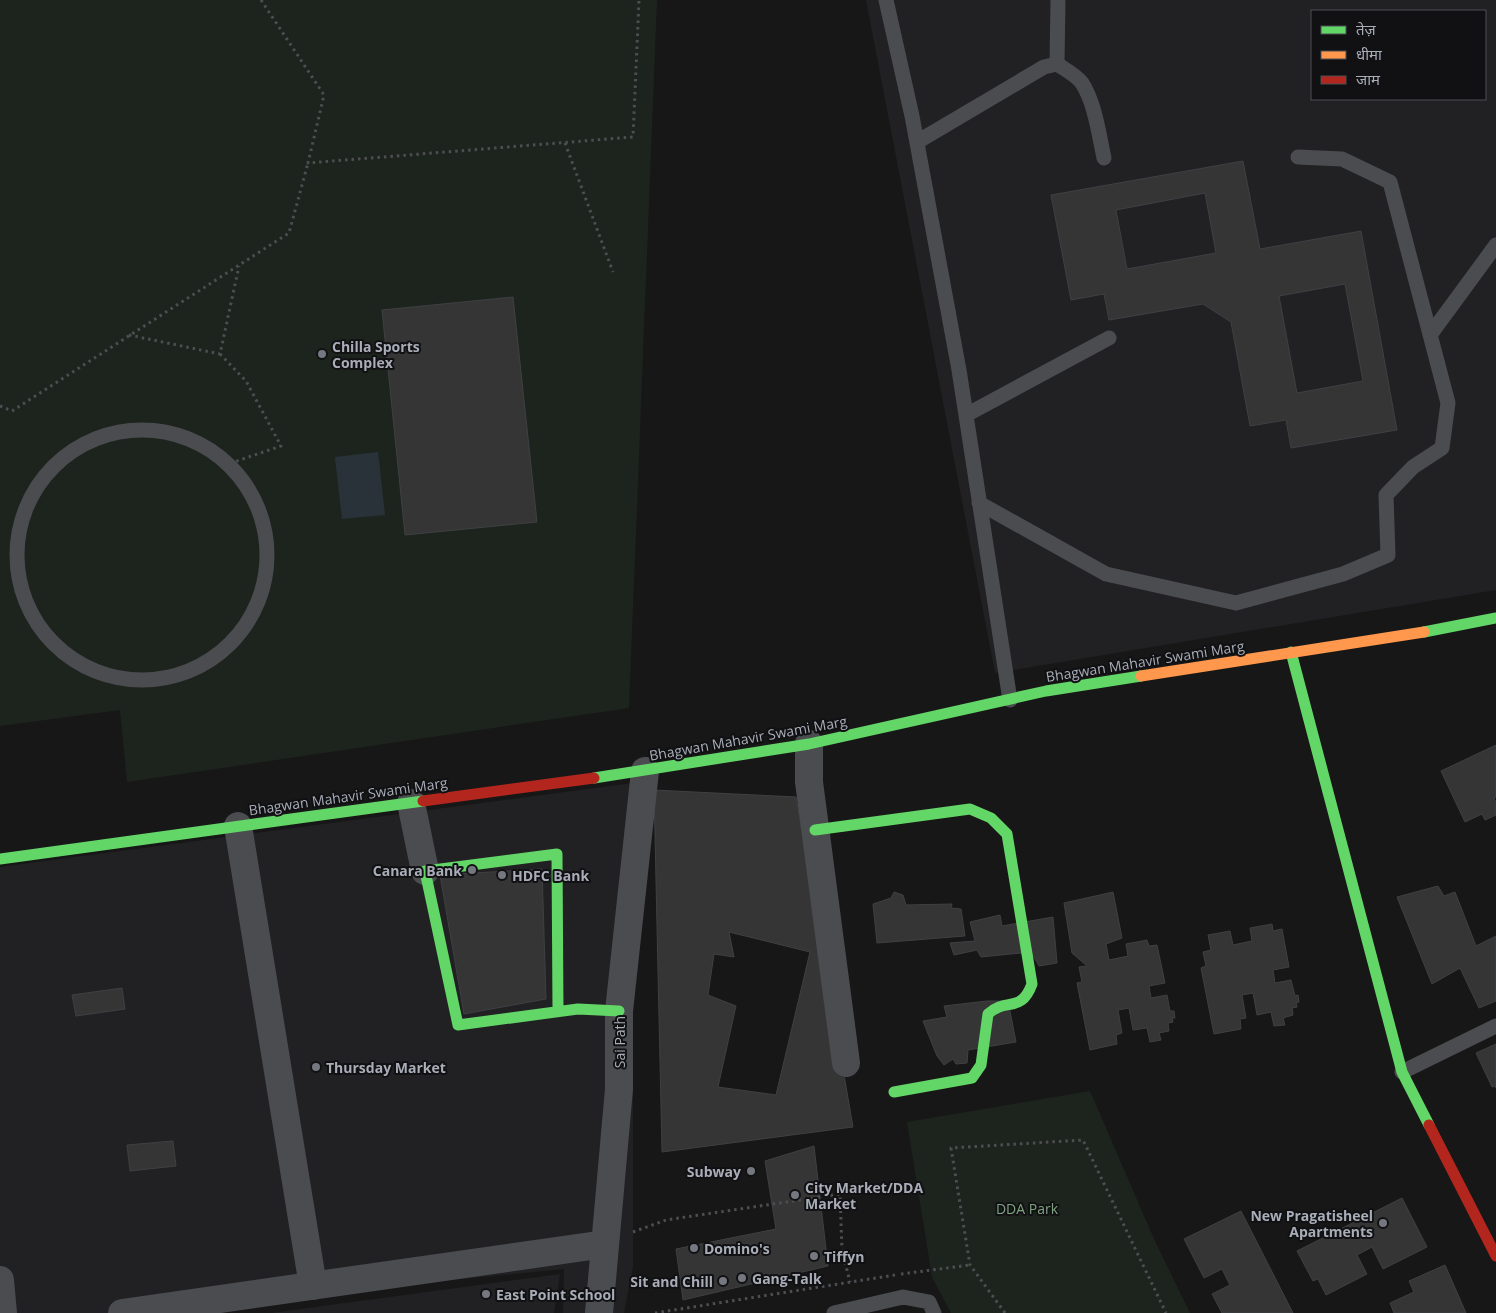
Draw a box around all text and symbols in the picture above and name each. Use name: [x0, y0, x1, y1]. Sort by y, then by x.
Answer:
legend: [1311, 10, 1486, 100]
text: तेज़: [1356, 19, 1377, 39]
text: धीमा: [1356, 44, 1383, 64]
text: जाम: [1356, 69, 1381, 89]
place label: Chilla Sports Complex: [332, 337, 420, 372]
marker: Chilla Sports Complex: [316, 348, 328, 360]
street label: Bhagwan Mahavir Swami Marg: [1044, 636, 1246, 686]
street label: Bhagwan Mahavir Swami Marg: [648, 711, 849, 765]
street label: Bhagwan Mahavir Swami Marg: [247, 773, 449, 819]
place label: Canara Bank: [373, 861, 462, 880]
marker: Canara Bank: [466, 864, 478, 876]
place label: HDFC Bank: [512, 866, 589, 885]
marker: HDFC Bank: [496, 869, 508, 881]
street label: Sai Path: [610, 1016, 629, 1068]
place label: Thursday Market: [326, 1058, 446, 1077]
marker: Thursday Market: [310, 1061, 322, 1073]
place label: Subway: [687, 1162, 741, 1181]
marker: Subway: [745, 1165, 757, 1177]
place label: City Market/DDA Market: [805, 1178, 923, 1213]
marker: City Market/DDA Market: [789, 1189, 801, 1201]
park label: DDA Park: [996, 1199, 1059, 1218]
place label: New Pragatisheel Apartments: [1250, 1206, 1373, 1241]
marker: New Pragatisheel Apartments: [1377, 1217, 1389, 1229]
place label: Domino's: [704, 1239, 770, 1258]
marker: Domino's: [688, 1242, 700, 1254]
place label: Tiffyn: [824, 1247, 864, 1266]
marker: Tiffyn: [808, 1250, 820, 1262]
place label: Gang-Talk: [752, 1269, 822, 1288]
place label: Sit and Chill: [630, 1272, 713, 1291]
marker: Gang-Talk: [736, 1272, 748, 1284]
marker: Sit and Chill: [717, 1275, 729, 1287]
place label: East Point School: [496, 1285, 615, 1304]
marker: East Point School: [480, 1288, 492, 1300]

